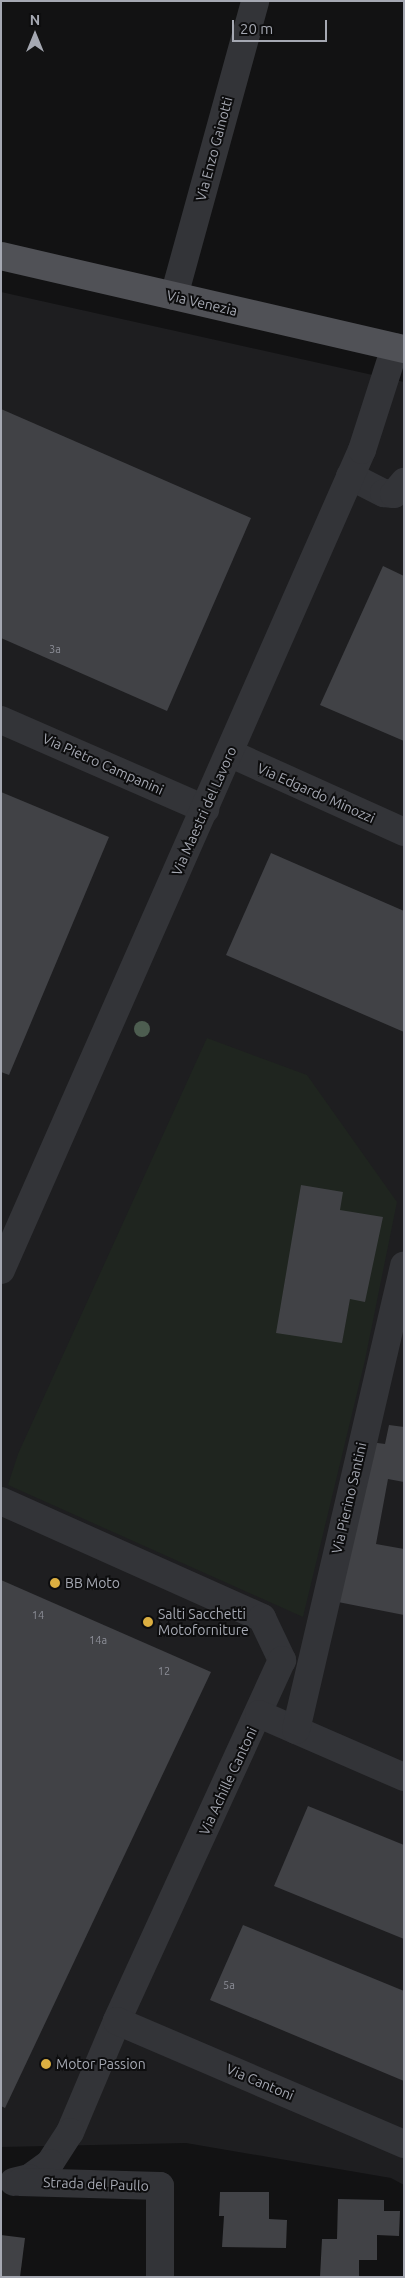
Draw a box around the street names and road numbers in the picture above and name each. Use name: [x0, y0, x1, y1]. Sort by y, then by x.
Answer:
street label: Via Enzo Gainotti: [192, 95, 236, 203]
street label: Via Venezia: [165, 287, 239, 319]
street label: Via Pietro Campanini: [40, 730, 166, 798]
street label: Via Maestri del Lavoro: [168, 744, 240, 878]
street label: Via Edgardo Minozzi: [255, 759, 377, 827]
street label: Via Pierino Santini: [328, 1441, 370, 1555]
street label: Via Achille Cantoni: [196, 1724, 260, 1838]
street label: Via Cantoni: [224, 2060, 296, 2104]
street label: Strada del Paullo: [43, 2174, 149, 2194]

